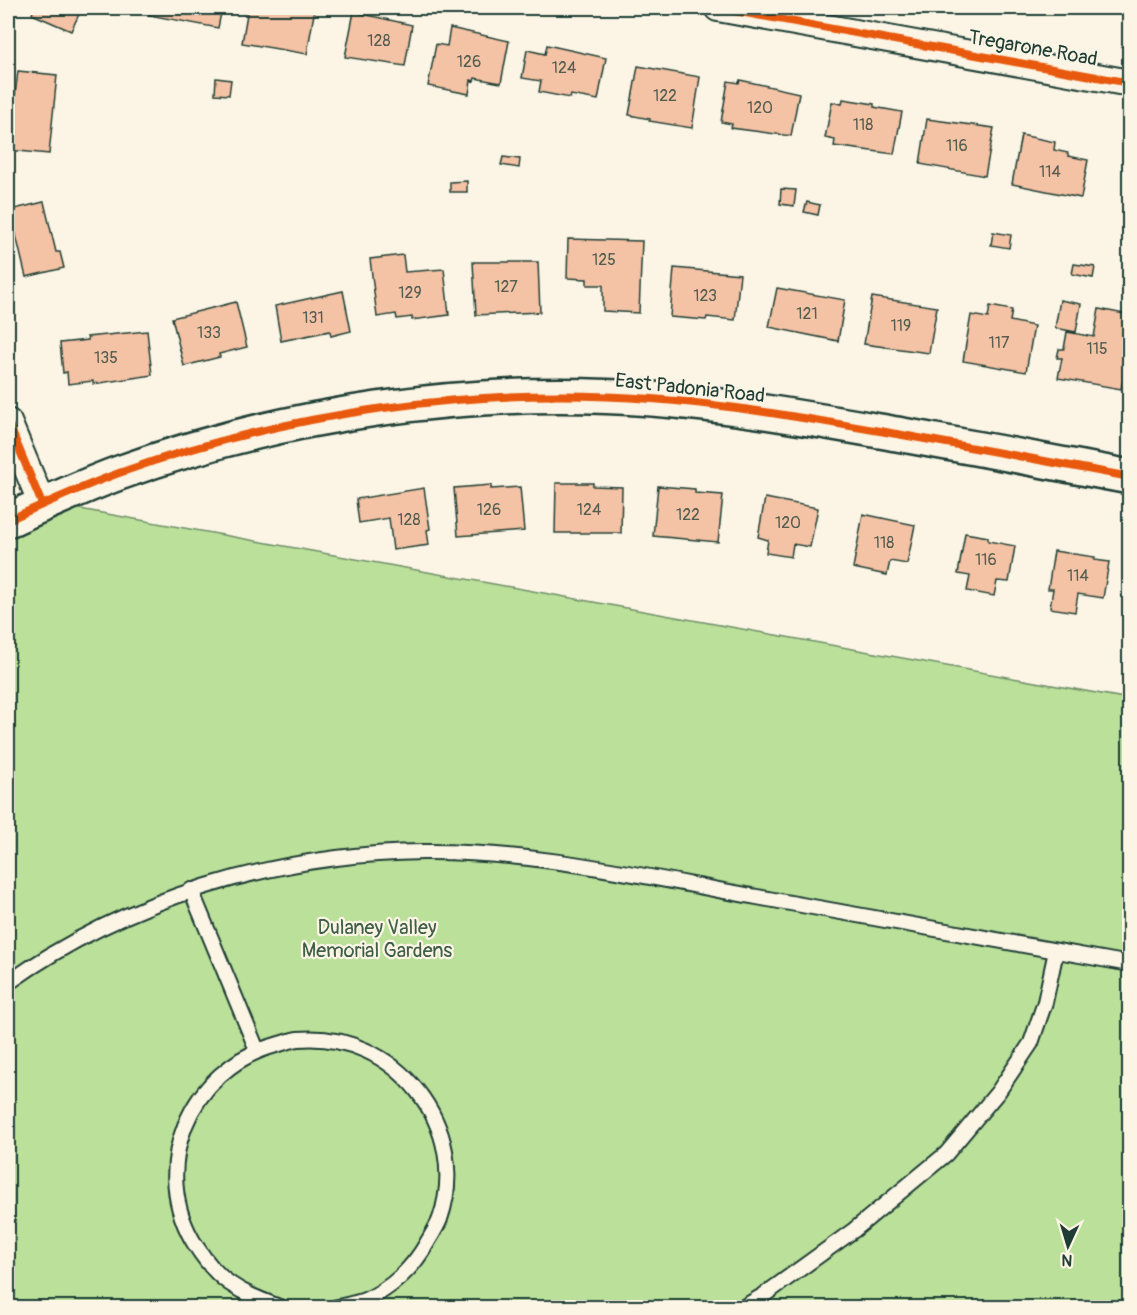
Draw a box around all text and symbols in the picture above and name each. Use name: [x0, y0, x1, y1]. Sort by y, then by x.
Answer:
street label: Tregarone Road: [966, 24, 1100, 72]
house number: 128: [367, 31, 391, 51]
house number: 126: [457, 52, 481, 72]
house number: 124: [552, 58, 576, 78]
house number: 122: [653, 86, 677, 106]
house number: 120: [747, 98, 773, 118]
house number: 118: [853, 115, 873, 135]
house number: 116: [946, 136, 968, 156]
house number: 114: [1039, 162, 1061, 182]
house number: 125: [592, 250, 616, 270]
house number: 127: [494, 277, 518, 297]
house number: 129: [398, 283, 422, 303]
house number: 123: [693, 286, 717, 306]
house number: 121: [796, 304, 818, 324]
house number: 131: [302, 308, 324, 328]
house number: 119: [891, 316, 911, 336]
house number: 133: [197, 323, 221, 343]
house number: 117: [989, 333, 1010, 353]
house number: 115: [1086, 339, 1108, 359]
house number: 135: [94, 348, 118, 368]
street label: East Padonia Road: [614, 368, 766, 408]
house number: 126: [477, 500, 501, 520]
house number: 124: [577, 500, 601, 520]
house number: 122: [676, 505, 700, 525]
house number: 128: [397, 510, 421, 530]
house number: 120: [775, 513, 801, 533]
house number: 118: [874, 533, 894, 553]
house number: 116: [975, 550, 997, 570]
house number: 114: [1067, 566, 1089, 586]
park label: Dulaney Valley Memorial Gardens: [302, 915, 452, 963]
north arrow: [1038, 1216, 1098, 1276]
text: N: [1061, 1250, 1073, 1270]

